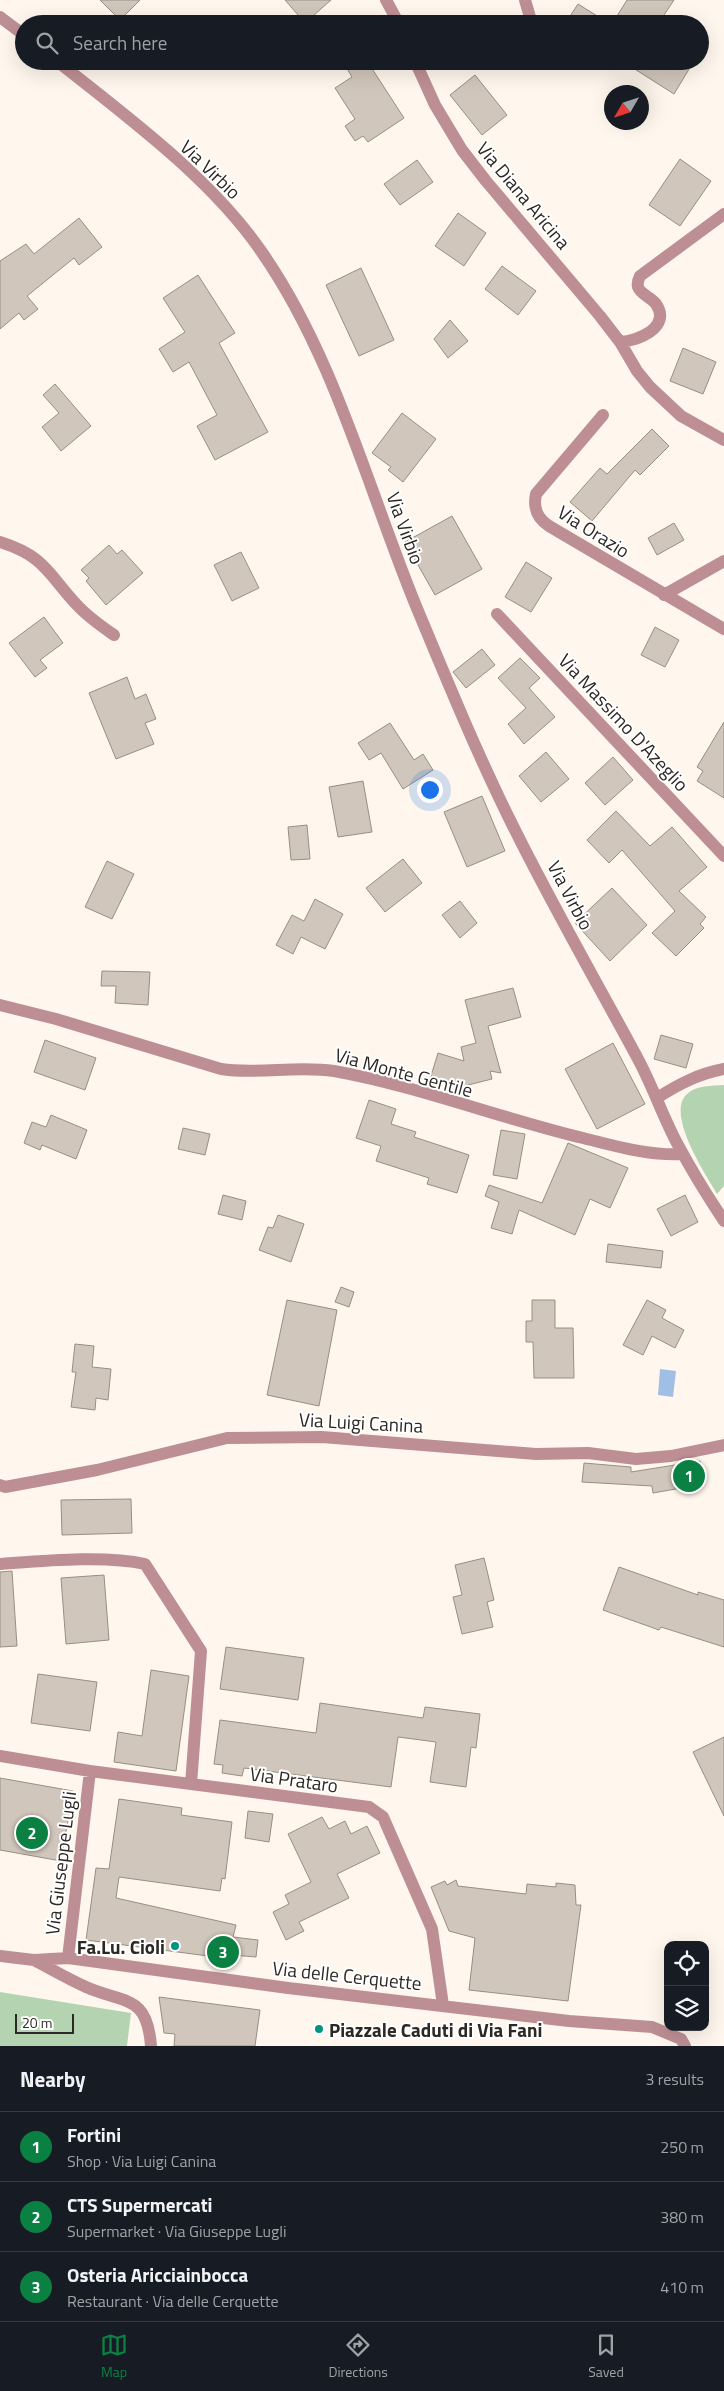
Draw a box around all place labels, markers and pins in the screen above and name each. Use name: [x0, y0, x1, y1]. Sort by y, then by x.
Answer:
pin: 1: [673, 1457, 705, 1495]
pin: 2: [16, 1814, 48, 1852]
place label: Fa.Lu. Cioli: [77, 1932, 165, 1961]
pin: 3: [207, 1933, 239, 1971]
marker: Fa.Lu. Cioli: [169, 1940, 181, 1952]
place label: Piazzale Caduti di Via Fani: [329, 2015, 542, 2044]
marker: Piazzale Caduti di Via Fani: [313, 2023, 325, 2035]

